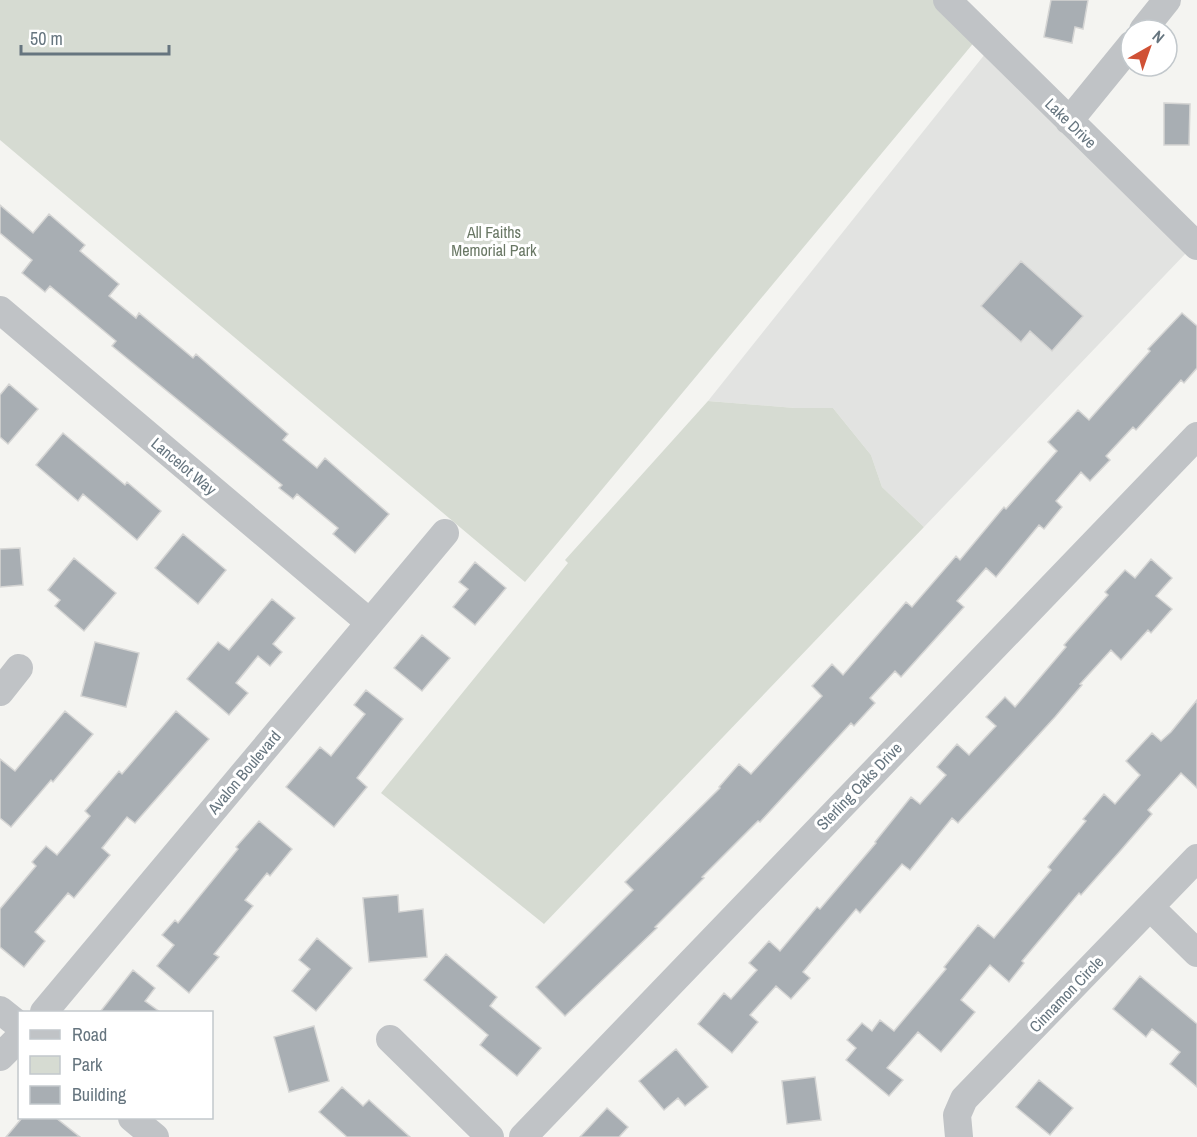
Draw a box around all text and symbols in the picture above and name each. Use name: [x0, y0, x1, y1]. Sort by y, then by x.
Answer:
scale bar: [21, 18, 170, 56]
north arrow: [1119, 18, 1179, 78]
text: N: [1148, 25, 1169, 48]
text: 50 m: [30, 26, 63, 51]
street label: Lake Drive: [1041, 93, 1101, 153]
park label: All Faiths Memorial Park: [451, 221, 537, 261]
street label: Lancelot Way: [147, 432, 222, 500]
street label: Avalon Boulevard: [202, 726, 285, 819]
street label: Sterling Oaks Drive: [811, 737, 907, 835]
street label: Cinnamon Circle: [1024, 951, 1108, 1037]
legend: [18, 1011, 213, 1119]
text: Road: [72, 1022, 107, 1047]
text: Park: [72, 1052, 103, 1077]
text: Building: [72, 1082, 127, 1107]

